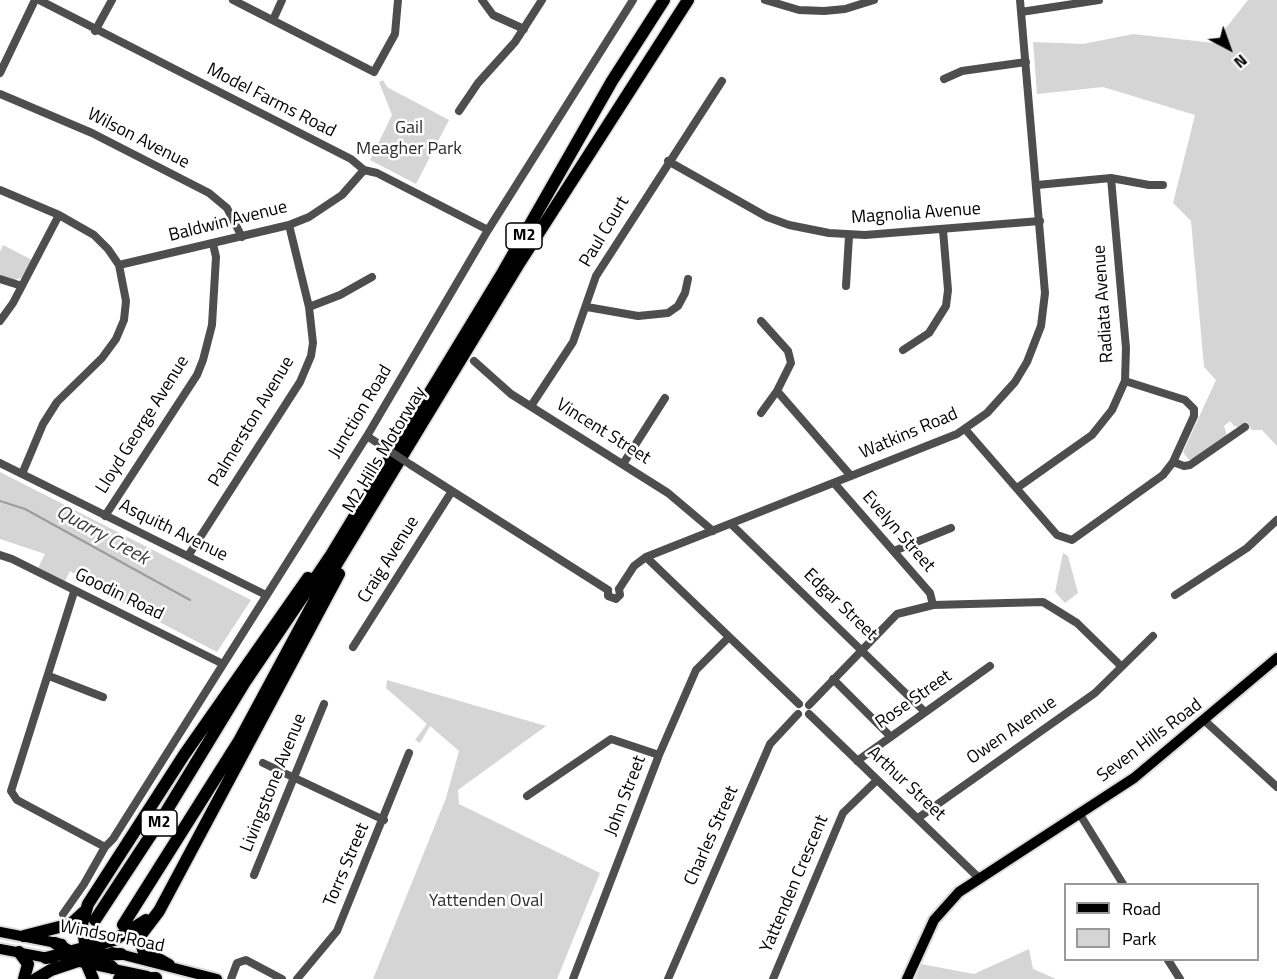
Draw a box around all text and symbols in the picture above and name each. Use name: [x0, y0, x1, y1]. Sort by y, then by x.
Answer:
north arrow: [1199, 18, 1259, 78]
text: N: [1229, 49, 1253, 74]
street label: Model Farms Road: [203, 59, 339, 143]
street label: Wilson Avenue: [83, 104, 193, 174]
park label: Gail Meagher Park: [356, 118, 462, 160]
street label: Paul Court: [576, 193, 634, 271]
street label: Baldwin Avenue: [167, 197, 289, 247]
street label: Magnolia Avenue: [850, 199, 982, 229]
road number: M2: [506, 223, 542, 249]
street label: Radiata Avenue: [1089, 244, 1119, 364]
street label: Lloyd George Avenue: [92, 352, 194, 498]
street label: Palmerston Avenue: [205, 353, 299, 491]
street label: Junction Road: [325, 362, 397, 462]
street label: M2 Hills Motorway: [339, 383, 431, 517]
street label: Vincent Street: [552, 394, 654, 470]
street label: Watkins Road: [857, 404, 961, 464]
street label: Evelyn Street: [857, 487, 939, 577]
street label: Asquith Avenue: [115, 495, 231, 567]
water label: Quarry Creek: [52, 501, 152, 571]
street label: Craig Avenue: [354, 513, 424, 607]
street label: Goodin Road: [71, 564, 167, 626]
street label: Edgar Street: [799, 565, 881, 645]
street label: Rose Street: [872, 666, 956, 734]
street label: Owen Avenue: [963, 692, 1061, 770]
street label: Seven Hills Road: [1093, 695, 1207, 787]
street label: Livingstone Avenue: [236, 711, 312, 855]
street label: Arthur Street: [862, 742, 950, 826]
street label: John Street: [601, 753, 651, 839]
street label: Charles Street: [680, 783, 744, 889]
road number: M2: [141, 810, 177, 836]
street label: Yattenden Crescent: [756, 812, 834, 956]
street label: Torrs Street: [320, 820, 374, 910]
legend: [1064, 883, 1259, 961]
park label: Yattenden Oval: [429, 891, 543, 913]
text: Road: [1122, 895, 1161, 922]
street label: Windsor Road: [58, 916, 166, 958]
text: Park: [1122, 925, 1156, 952]

